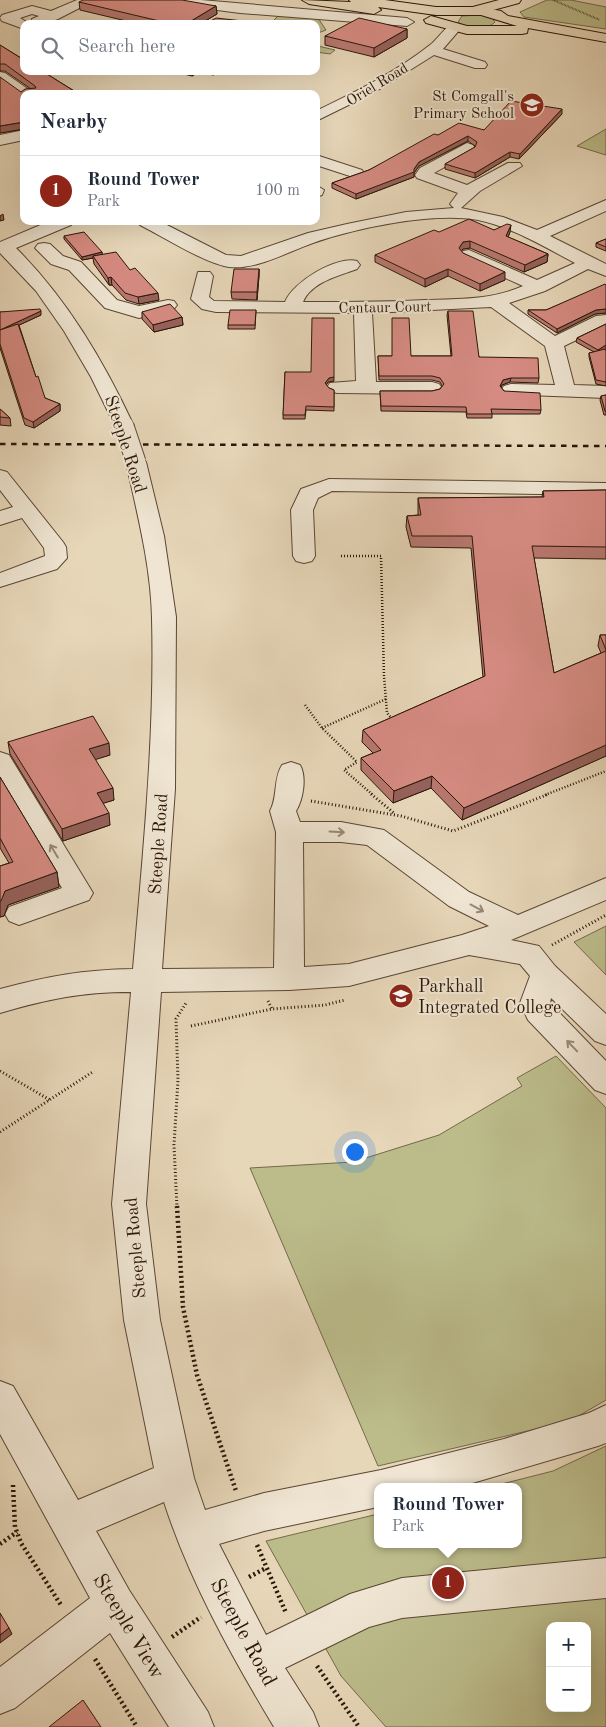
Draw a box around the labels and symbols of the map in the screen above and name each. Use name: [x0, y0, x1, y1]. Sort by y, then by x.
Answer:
street label: Oriel Road: [344, 61, 411, 110]
place label: St Comgall's Primary School: [413, 90, 514, 122]
school or university icon: St Comgall's Primary School: [519, 92, 545, 118]
street label: Centaur Court: [338, 300, 432, 317]
street label: Steeple Road: [101, 393, 149, 495]
street label: Steeple Road: [146, 793, 172, 895]
one-way arrow: [329, 828, 345, 837]
one-way arrow: [48, 844, 58, 858]
one-way arrow: [470, 903, 485, 913]
place label: Parkhall Integrated College: [418, 978, 561, 1017]
school or university icon: Parkhall Integrated College: [388, 983, 414, 1009]
one-way arrow: [566, 1040, 578, 1052]
your location: [342, 1139, 368, 1165]
street label: Steeple Road: [123, 1197, 149, 1299]
pin: 1: [432, 1564, 464, 1602]
street label: Steeple View: [88, 1570, 167, 1683]
street label: Steeple Road: [206, 1575, 280, 1690]

